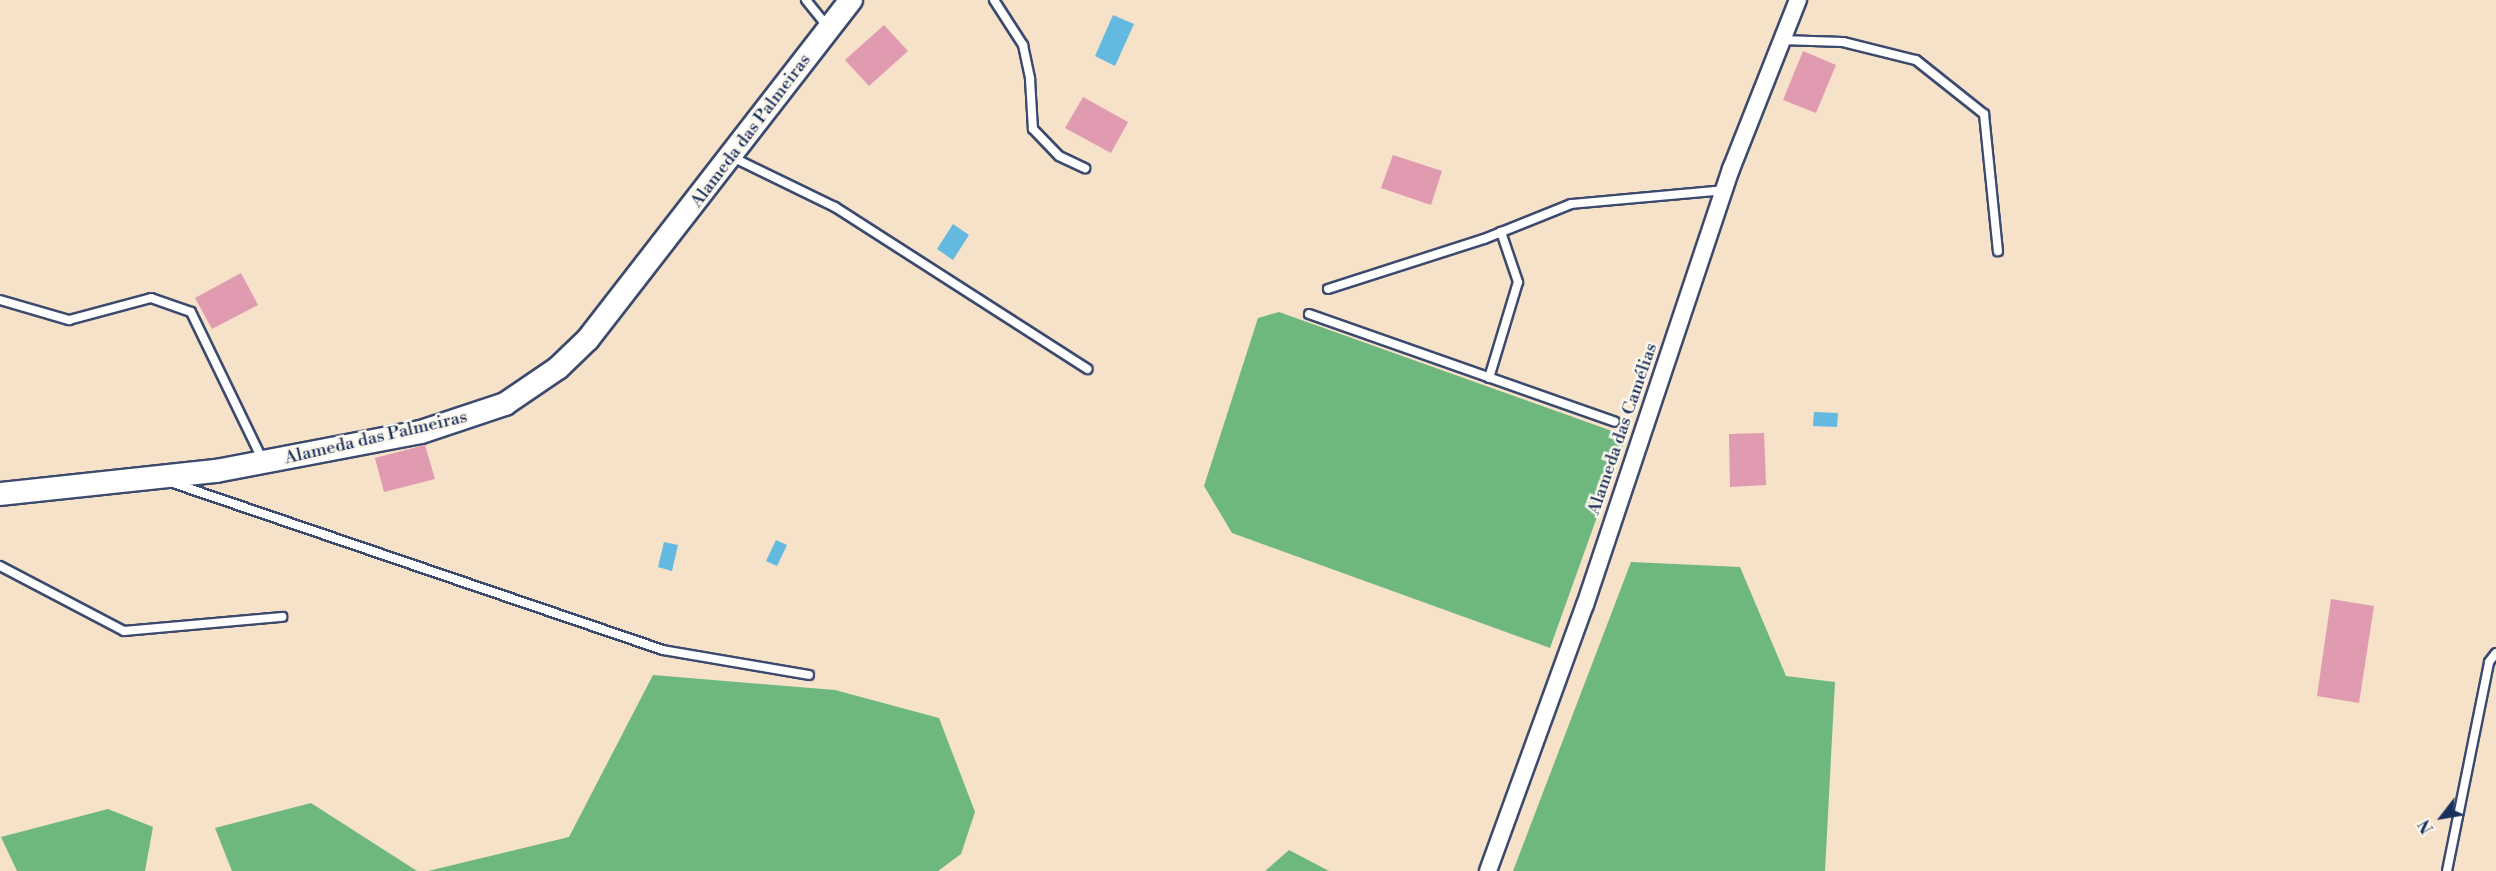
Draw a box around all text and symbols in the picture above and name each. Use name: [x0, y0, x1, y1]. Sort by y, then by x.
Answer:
street label: Alameda das Palmeiras: [686, 50, 816, 212]
street label: Alameda das Camélias: [1583, 340, 1663, 518]
street label: Alameda das Palmeiras: [283, 406, 469, 470]
north arrow: [2412, 787, 2472, 847]
text: N: [2415, 816, 2438, 837]

